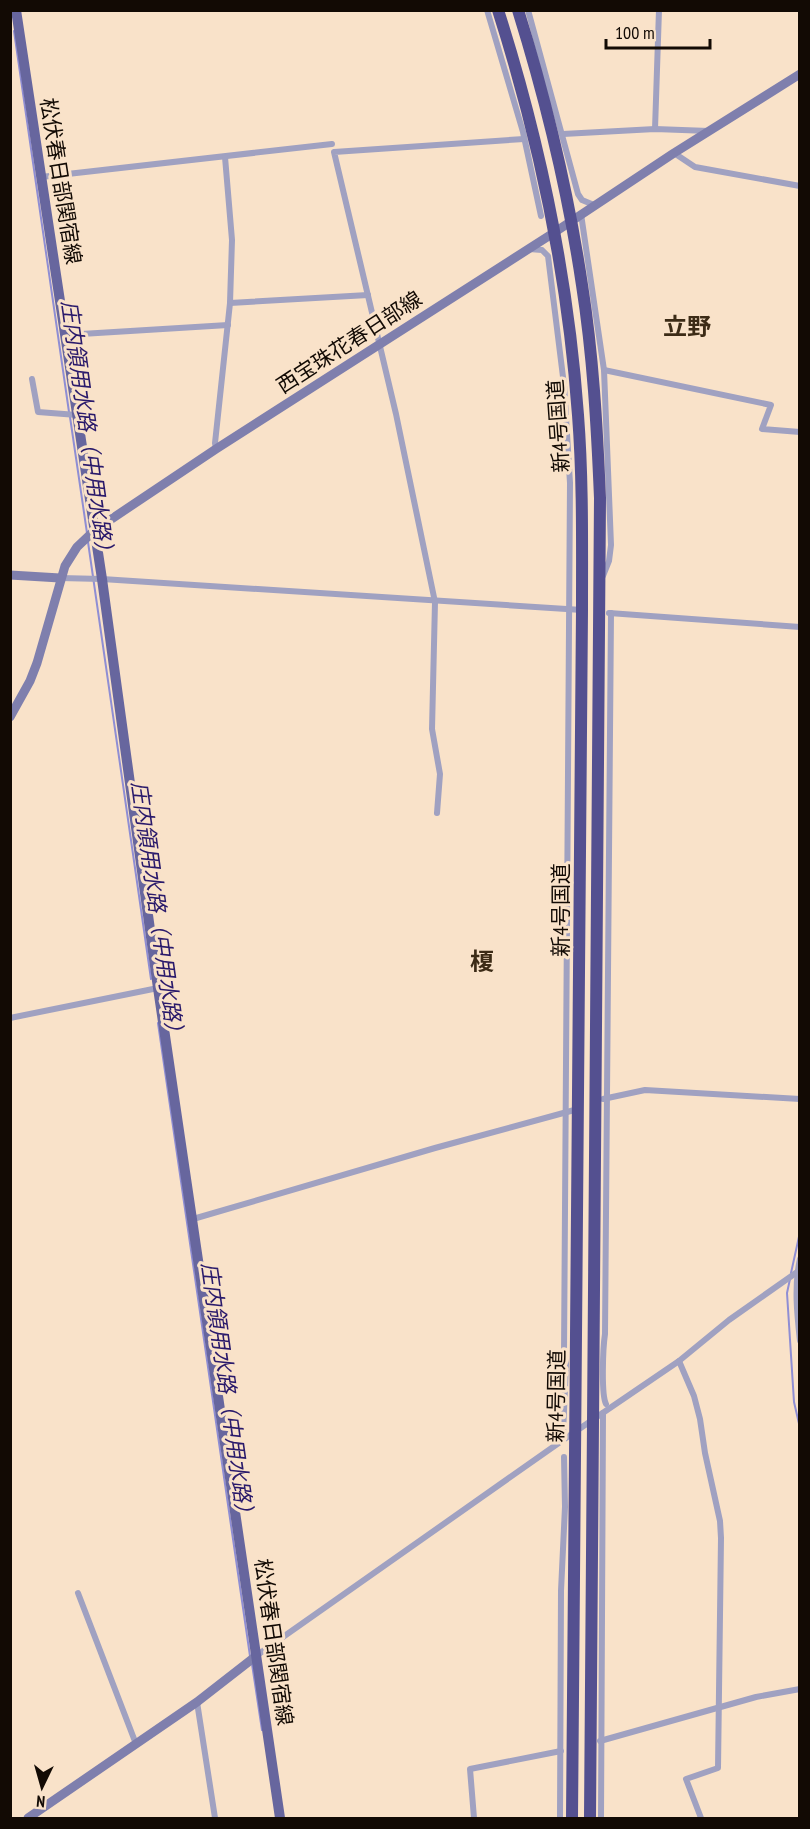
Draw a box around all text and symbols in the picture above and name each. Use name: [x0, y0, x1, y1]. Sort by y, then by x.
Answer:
scale bar: [606, 12, 710, 50]
text: 100 m: [615, 21, 655, 44]
street label: 松伏春日部関宿線: [35, 96, 87, 266]
street label: 西宝珠花春日部線: [271, 285, 427, 399]
water label: 庄内領用水路（中用水路）: [56, 298, 120, 564]
district label: 立野: [663, 311, 711, 342]
street label: 新4号国道: [541, 378, 575, 474]
water label: 庄内領用水路（中用水路）: [126, 779, 190, 1045]
street label: 新4号国道: [547, 863, 574, 957]
district label: 榎: [470, 946, 494, 977]
water label: 庄内領用水路（中用水路）: [196, 1260, 260, 1526]
street label: 新4号国道: [542, 1349, 570, 1443]
street label: 松伏春日部関宿線: [249, 1557, 299, 1727]
north arrow: [12, 1757, 72, 1817]
text: N: [36, 1792, 46, 1812]

